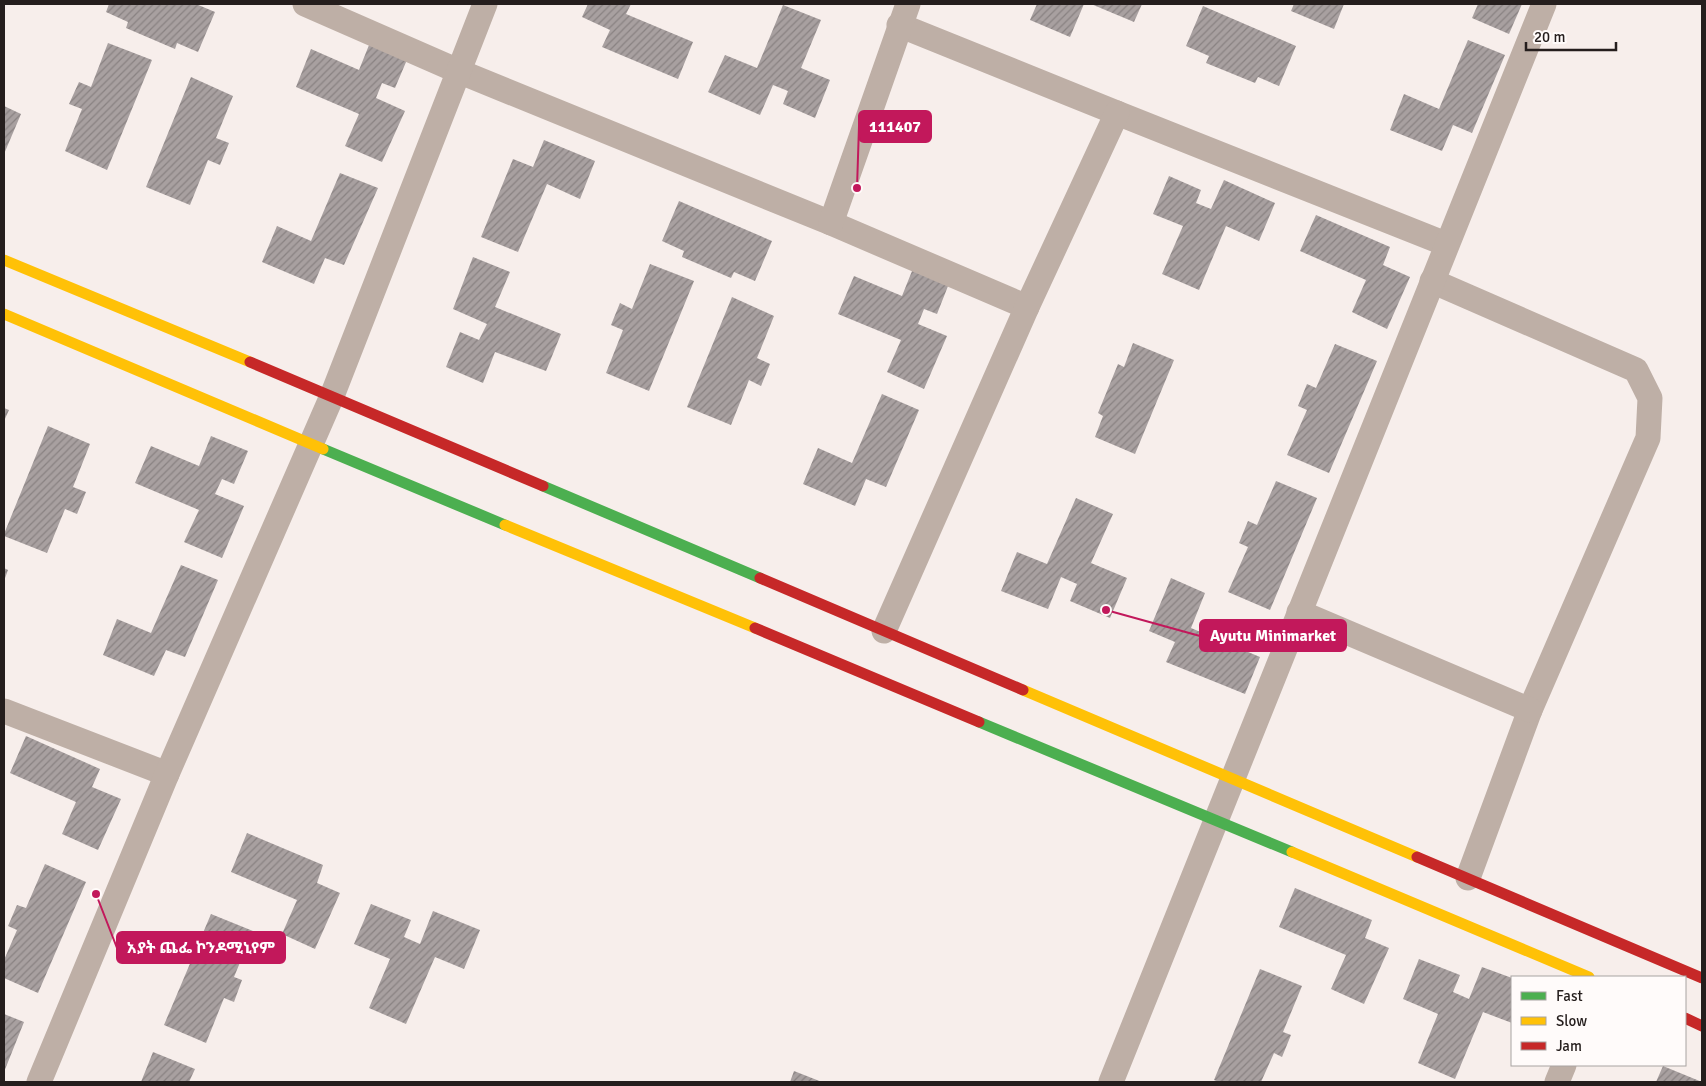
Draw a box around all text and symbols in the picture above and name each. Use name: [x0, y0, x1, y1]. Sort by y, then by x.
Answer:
scale bar: [1526, 20, 1616, 52]
text: 20 m: [1534, 28, 1565, 46]
callout: 111407: [859, 111, 931, 142]
text: 111407: [869, 117, 921, 137]
callout: Ayutu Minimarket: [1200, 620, 1346, 651]
text: Ayutu Minimarket: [1210, 626, 1336, 646]
callout: አያት ጨፌ ኮንዶሚኒየም: [117, 932, 285, 963]
text: አያት ጨፌ ኮንዶሚኒየም: [127, 938, 275, 958]
legend: [1511, 976, 1686, 1066]
text: Fast: [1556, 987, 1583, 1005]
text: Slow: [1556, 1012, 1587, 1030]
text: Jam: [1556, 1037, 1582, 1055]

